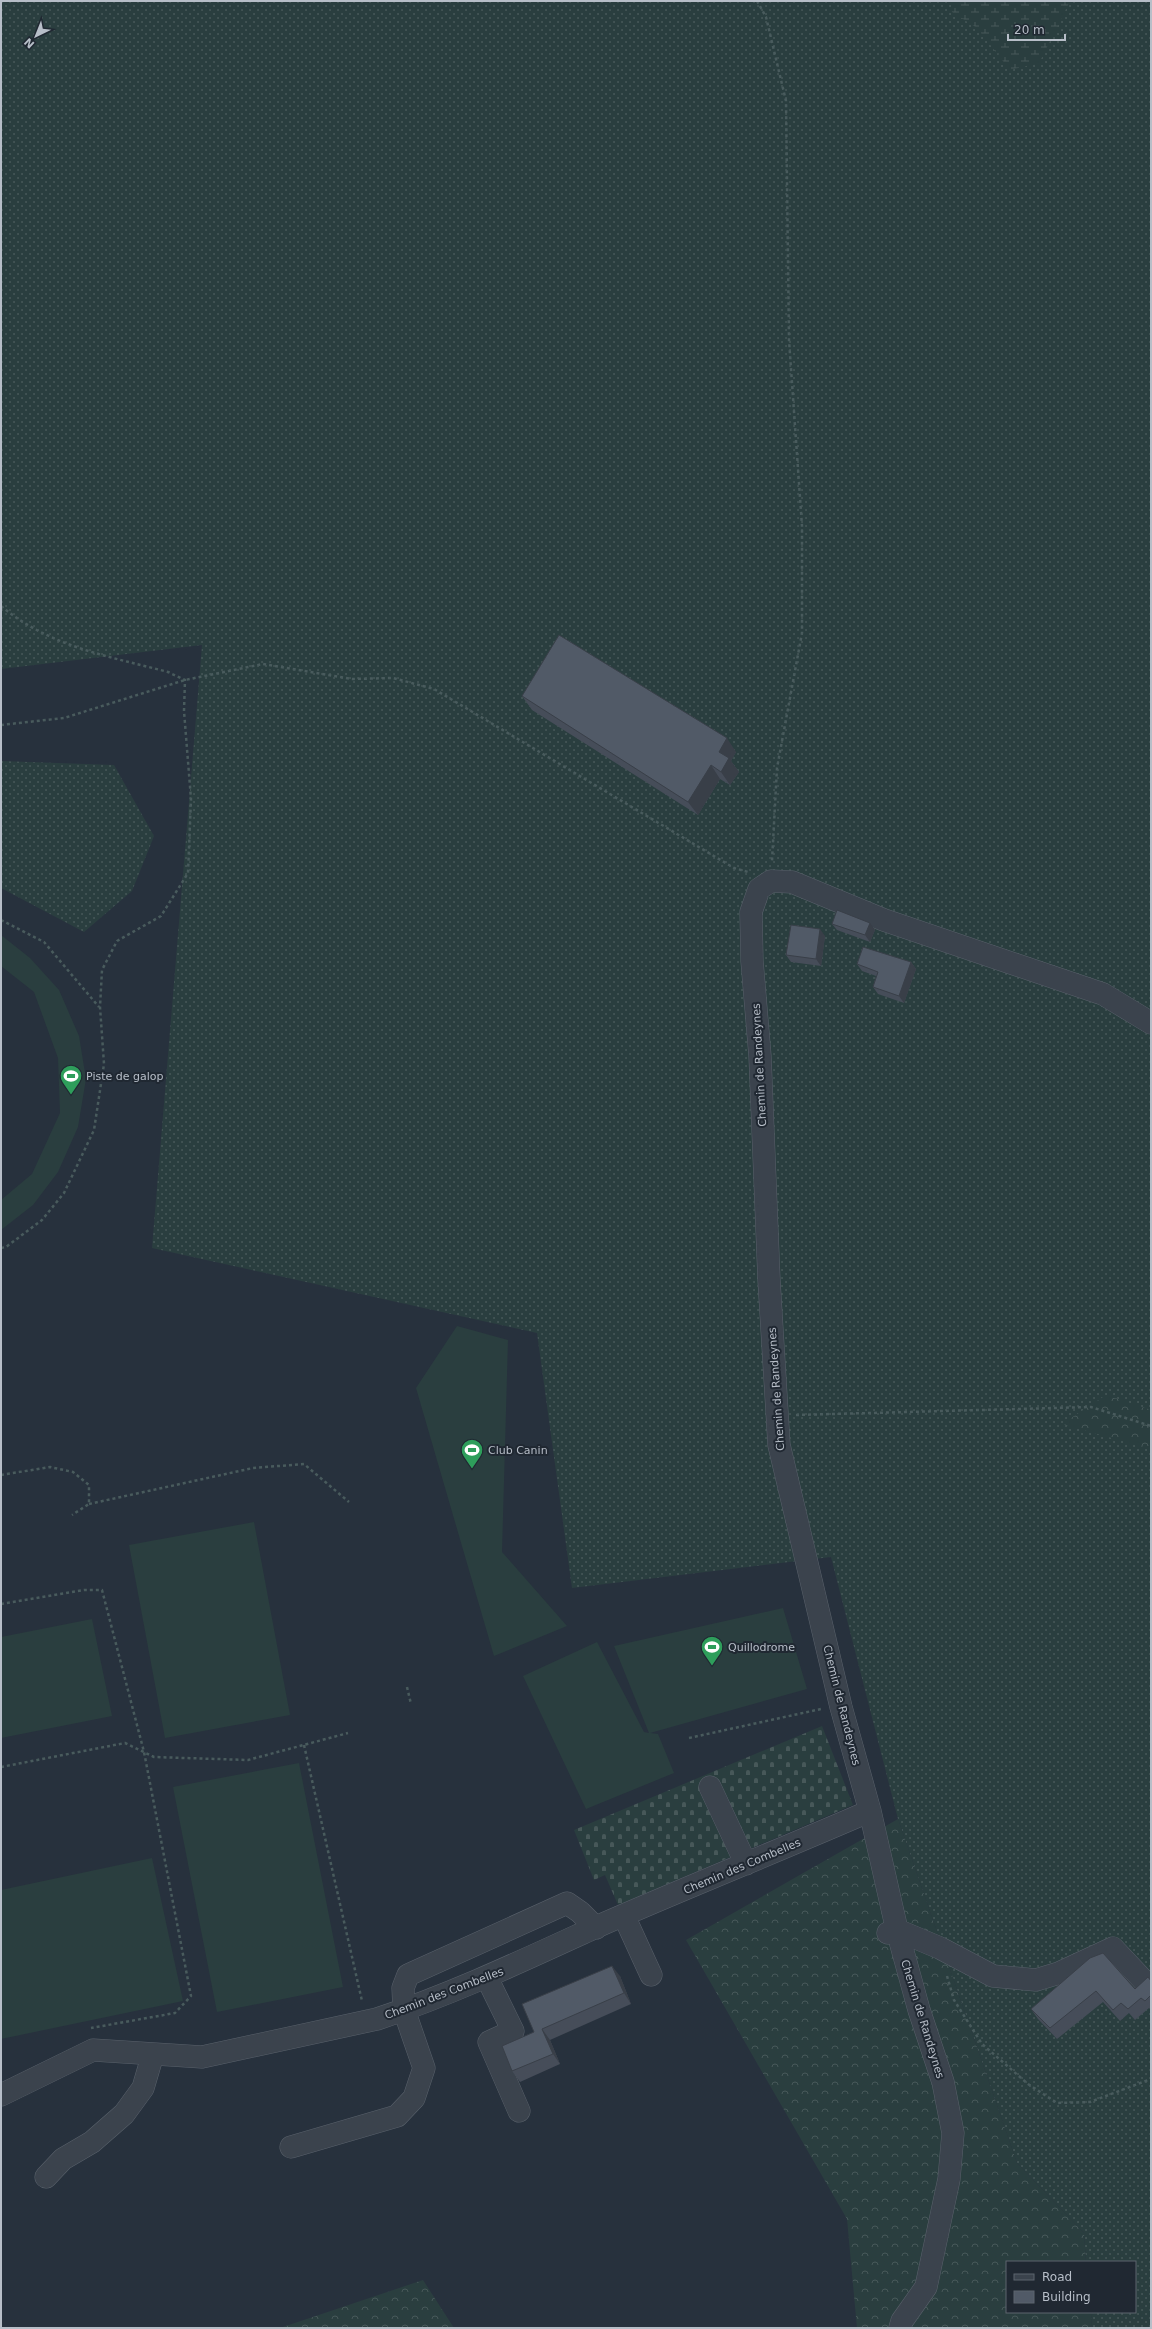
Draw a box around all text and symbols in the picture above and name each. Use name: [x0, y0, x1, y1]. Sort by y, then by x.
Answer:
north arrow: [16, 16, 56, 56]
scale bar: [1008, 16, 1065, 42]
text: 20 m: [1014, 23, 1045, 37]
text: N: [22, 35, 37, 51]
street label: Chemin de Randeynes: [750, 1003, 769, 1127]
sports icon: Piste de galop: [58, 1063, 84, 1096]
place label: Piste de galop: [86, 1070, 164, 1083]
street label: Chemin de Randeynes: [766, 1327, 787, 1451]
sports icon: Club Canin: [459, 1437, 485, 1470]
place label: Club Canin: [488, 1444, 548, 1457]
sports icon: Quillodrome: [699, 1634, 725, 1667]
place label: Quillodrome: [728, 1641, 795, 1654]
street label: Chemin de Randeynes: [820, 1644, 863, 1767]
street label: Chemin des Combelles: [682, 1836, 803, 1897]
street label: Chemin de Randeynes: [898, 1958, 947, 2080]
street label: Chemin des Combelles: [383, 1965, 506, 2022]
legend: [1006, 2261, 1136, 2313]
text: Road: [1042, 2270, 1072, 2284]
text: Building: [1042, 2290, 1091, 2304]

